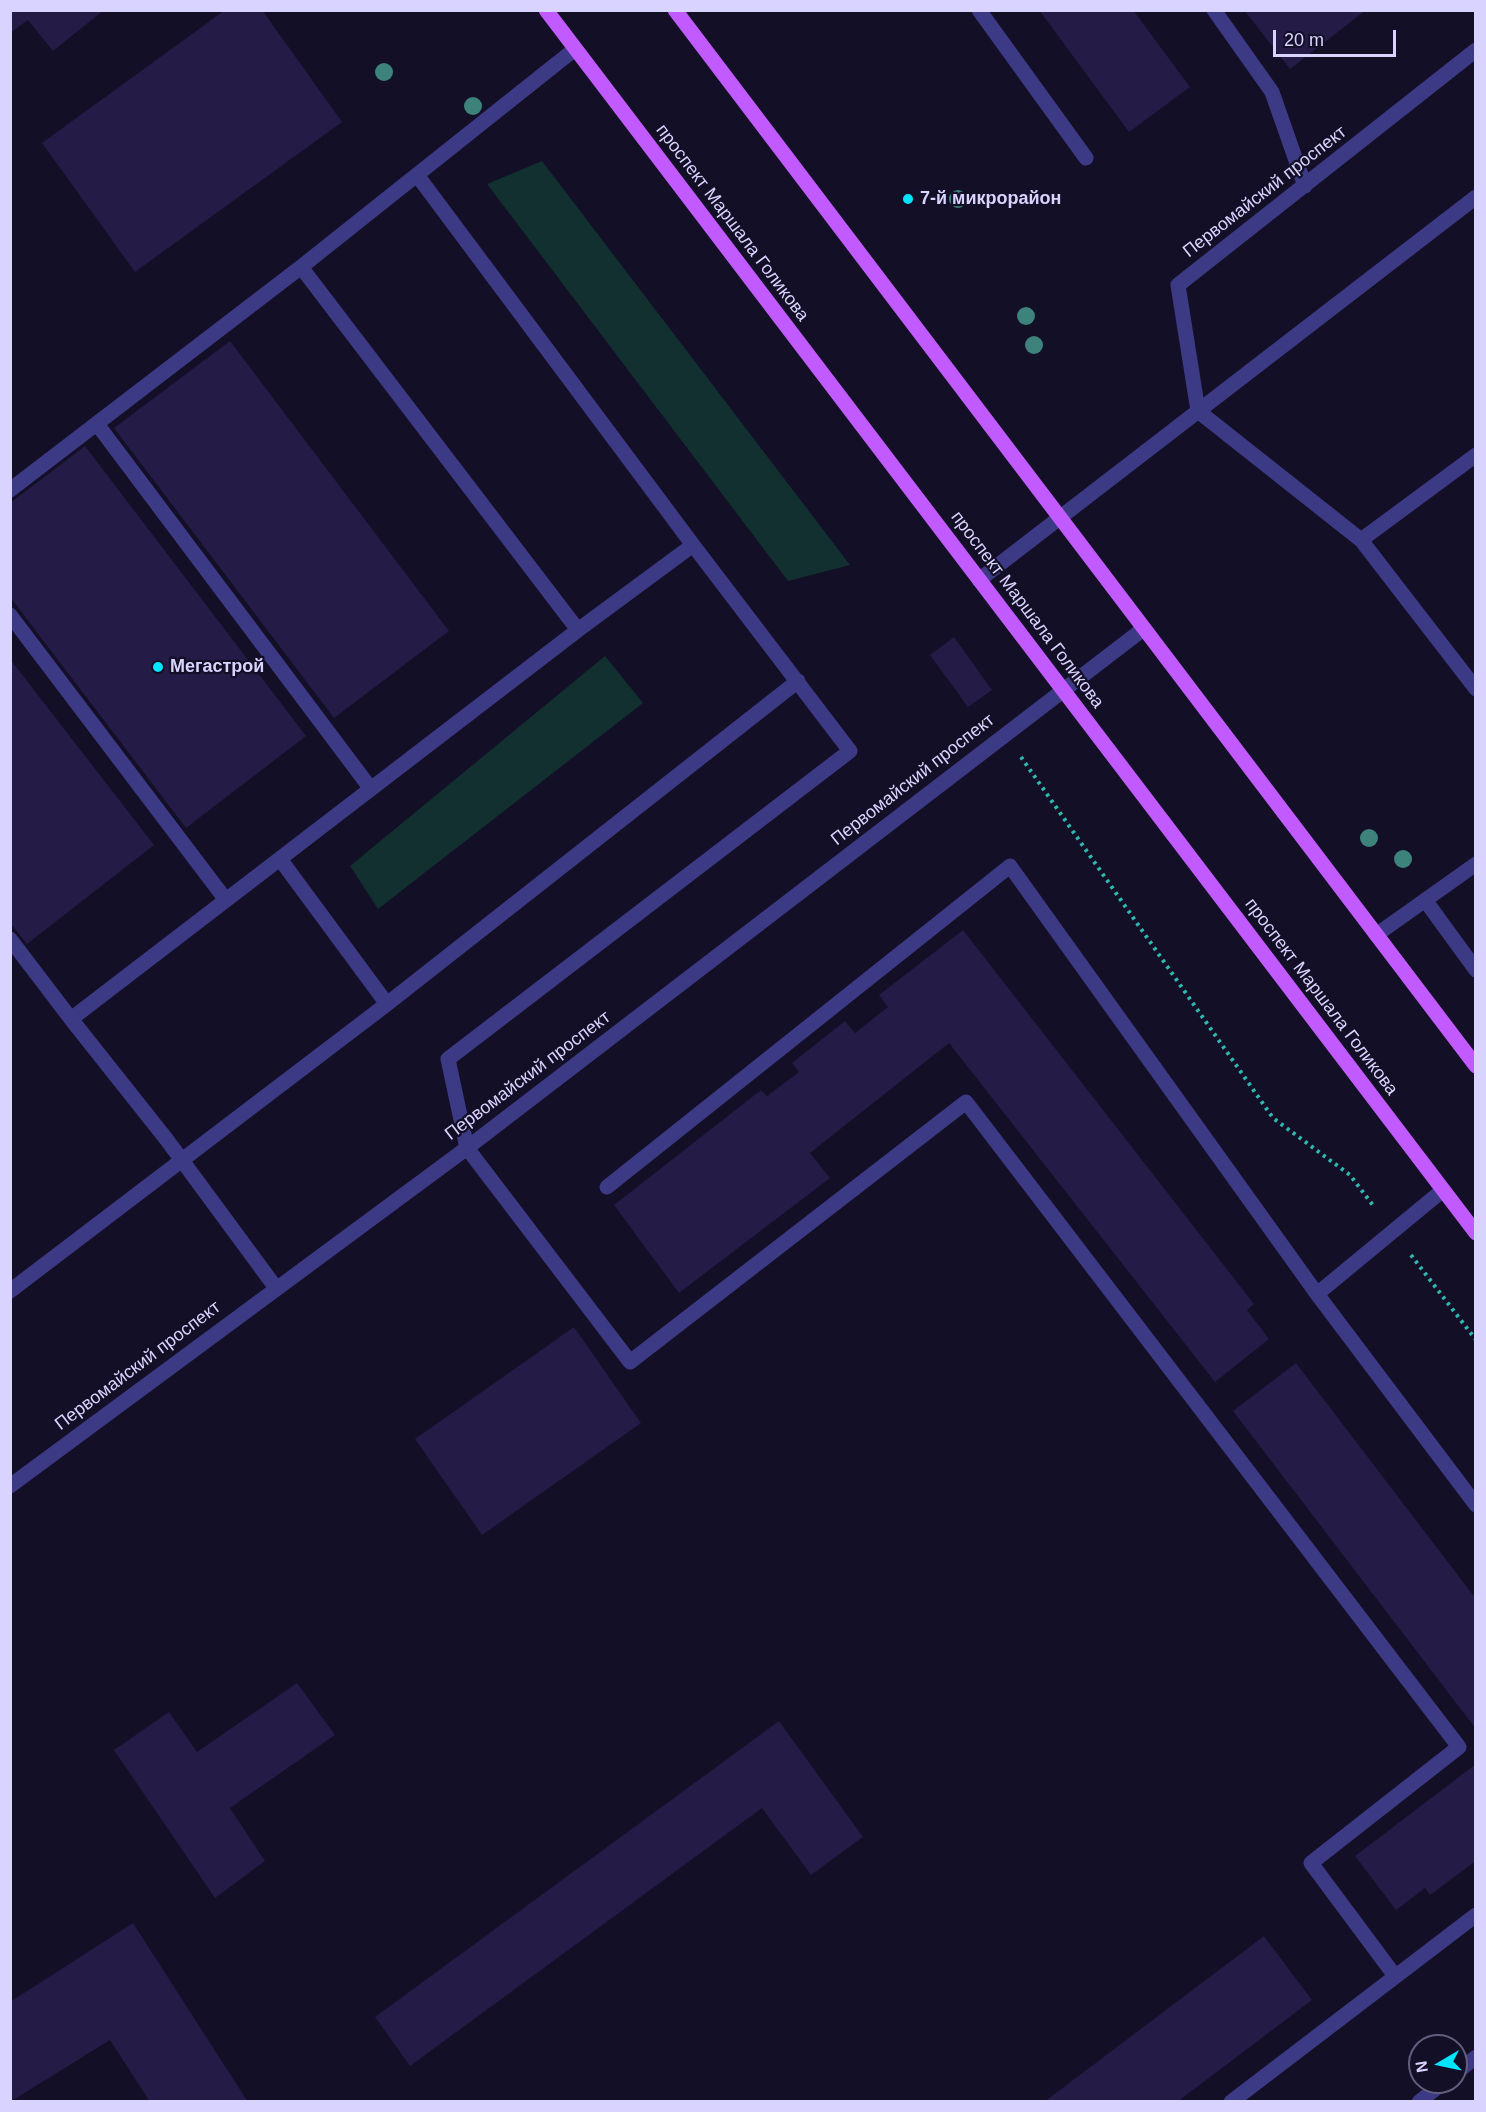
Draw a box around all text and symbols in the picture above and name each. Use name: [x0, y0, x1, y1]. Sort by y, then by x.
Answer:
scale bar: [1276, 18, 1399, 56]
text: 20 m: [1284, 30, 1324, 50]
street label: проспект Маршала Голикова: [651, 120, 813, 326]
street label: Первомайский проспект: [1179, 121, 1351, 263]
place label: 7-й микрорайон: [920, 188, 1061, 210]
marker: 7-й микрорайон: [901, 192, 915, 206]
street label: проспект Маршала Голикова: [946, 507, 1108, 713]
place label: Мегастрой: [170, 656, 264, 678]
marker: Мегастрой: [151, 660, 165, 674]
street label: Первомайский проспект: [827, 709, 999, 851]
street label: проспект Маршала Голикова: [1240, 894, 1402, 1100]
street label: Первомайский проспект: [441, 1007, 615, 1145]
street label: Первомайский проспект: [51, 1297, 225, 1435]
north arrow: [1408, 2034, 1468, 2094]
text: N: [1412, 2060, 1431, 2074]

